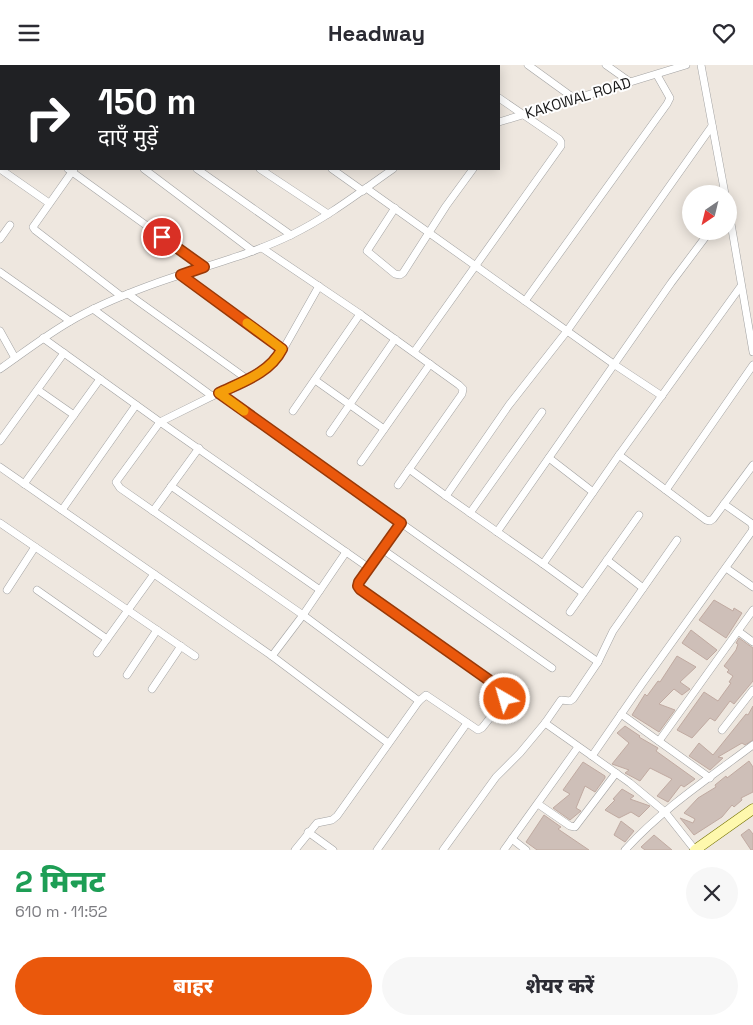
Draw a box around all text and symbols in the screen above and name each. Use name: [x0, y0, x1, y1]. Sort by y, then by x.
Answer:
icon: menu: [15, 19, 43, 47]
text: Headway: [328, 19, 425, 47]
icon: heart: [710, 19, 738, 47]
street label: KAKOWAL ROAD: [523, 72, 633, 123]
text: 150 m: [98, 80, 196, 124]
icon: right: [15, 85, 80, 150]
text: दाएँ मुड़ें: [98, 123, 158, 151]
north arrow: [682, 185, 738, 240]
map controls: [682, 185, 737, 240]
pin: [141, 216, 183, 258]
icon: arrive: [148, 223, 176, 251]
position arrow: [478, 672, 530, 724]
text: 2 मिनट: [15, 862, 105, 901]
button: close: [686, 867, 738, 919]
text: 610 m · 11:52: [15, 901, 107, 922]
button: बाहर: [15, 957, 372, 1015]
button: शेयर करें: [382, 957, 738, 1015]

